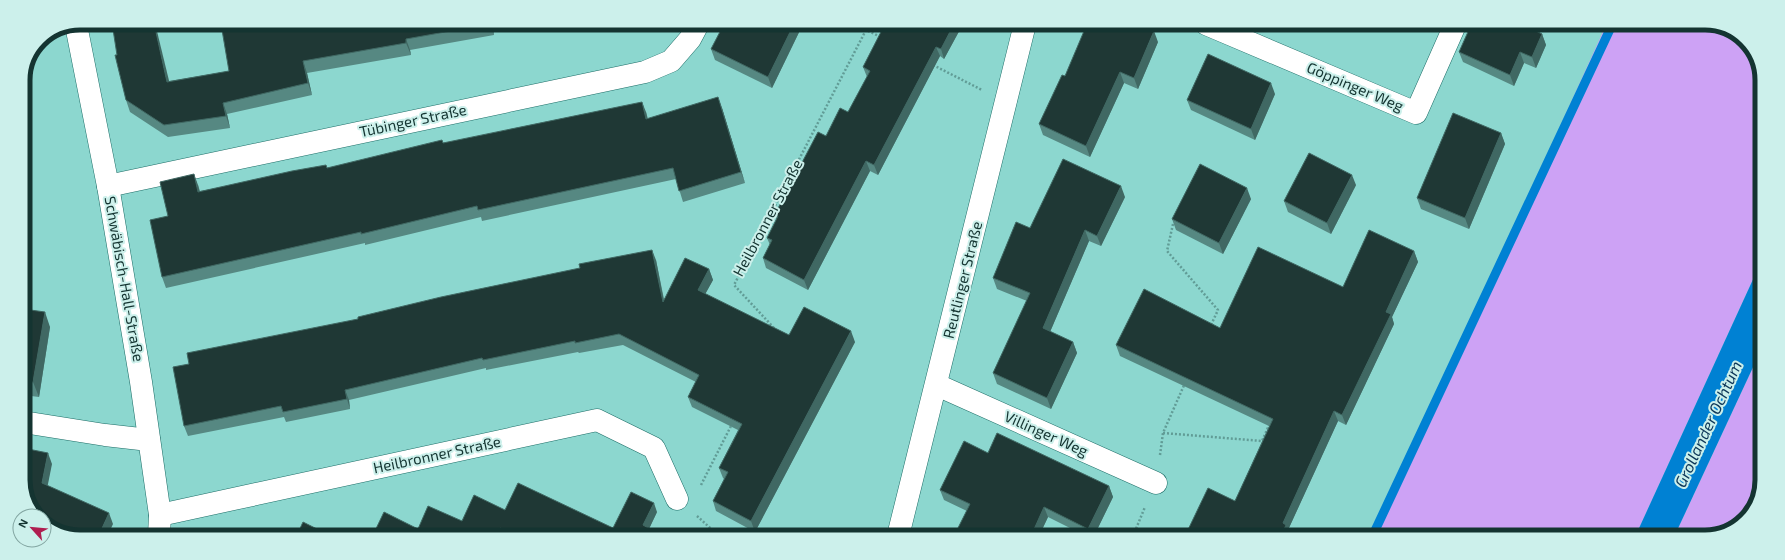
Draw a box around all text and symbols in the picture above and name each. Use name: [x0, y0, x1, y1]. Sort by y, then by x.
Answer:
street label: Göppinger Weg: [1304, 58, 1407, 115]
street label: Tübinger Straße: [358, 100, 468, 140]
street label: Heilbronner Straße: [729, 156, 806, 279]
street label: Schwäbisch-Hall-Straße: [102, 195, 148, 363]
street label: Reutlinger Straße: [939, 219, 985, 340]
water label: Grollander Ochtum: [1670, 358, 1745, 490]
street label: Villinger Weg: [1002, 407, 1092, 460]
street label: Heilbronner Straße: [371, 432, 502, 476]
north arrow: [12, 508, 52, 548]
text: N: [15, 517, 30, 530]

